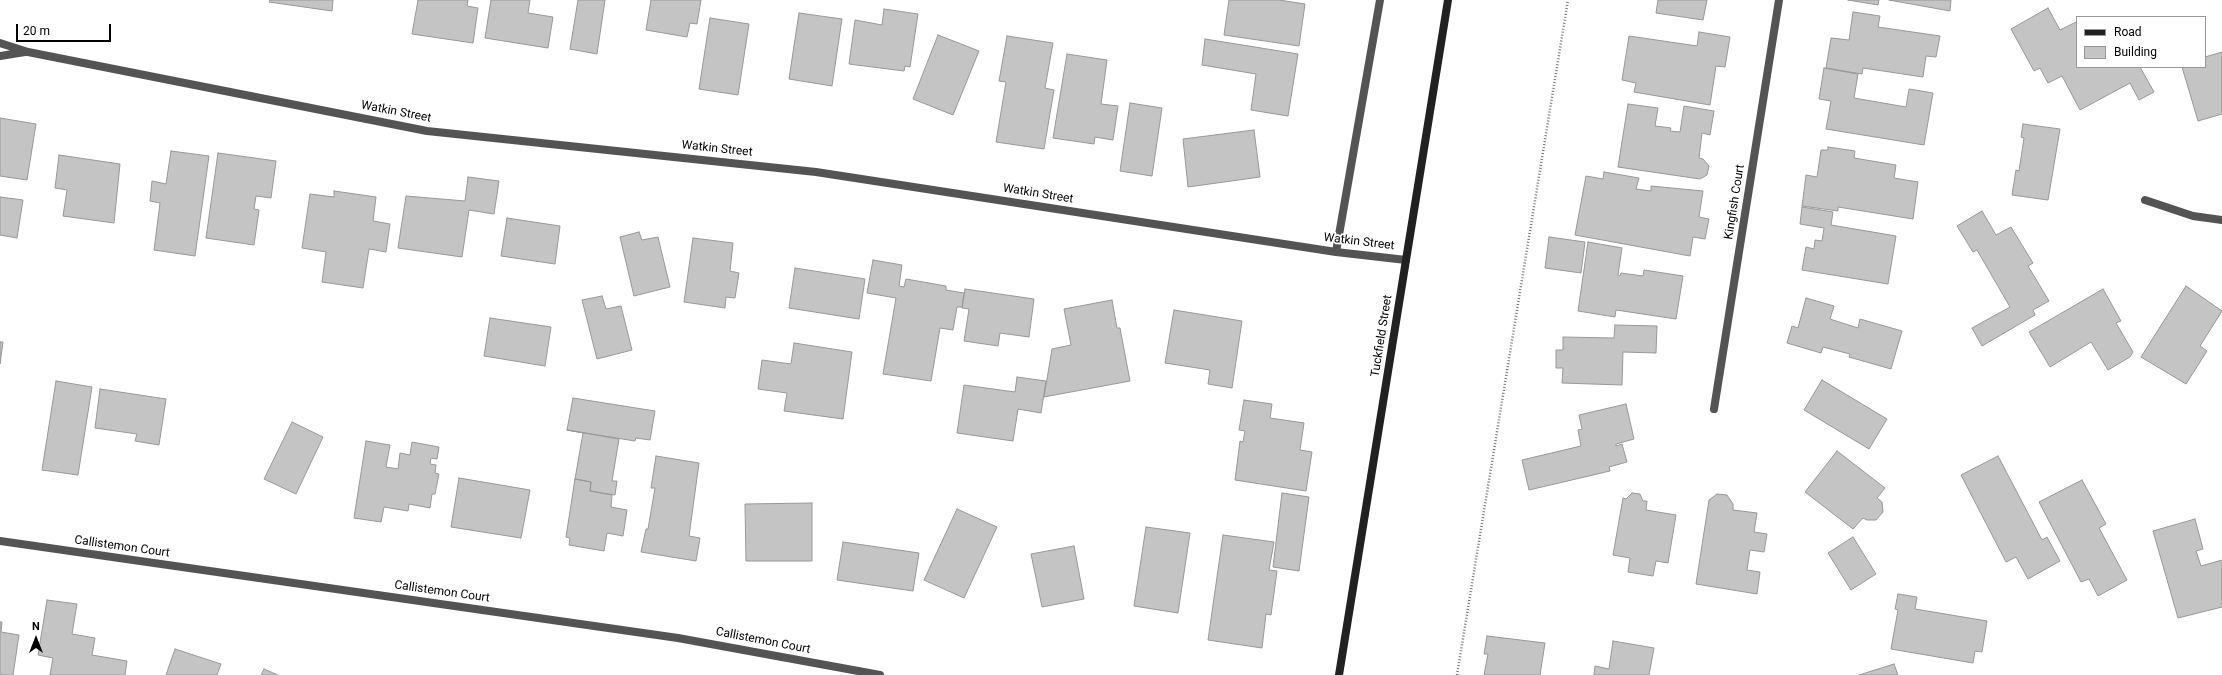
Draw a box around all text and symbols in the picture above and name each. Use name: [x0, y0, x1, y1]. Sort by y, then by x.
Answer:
scale bar: [18, 16, 113, 42]
legend: [2076, 16, 2206, 68]
text: 20 m: [23, 24, 50, 38]
text: Road: [2114, 25, 2142, 39]
text: Building: [2114, 45, 2157, 59]
street label: Watkin Street: [360, 98, 432, 126]
street label: Watkin Street: [681, 138, 753, 160]
street label: Kingfish Court: [1722, 163, 1748, 241]
street label: Watkin Street: [1002, 181, 1074, 207]
street label: Watkin Street: [1323, 231, 1395, 253]
street label: Tuckfield Street: [1368, 294, 1396, 378]
street label: Callistemon Court: [73, 533, 171, 561]
street label: Callistemon Court: [393, 578, 491, 606]
north arrow: [16, 619, 56, 659]
text: N: [32, 620, 40, 633]
street label: Callistemon Court: [714, 625, 812, 657]

